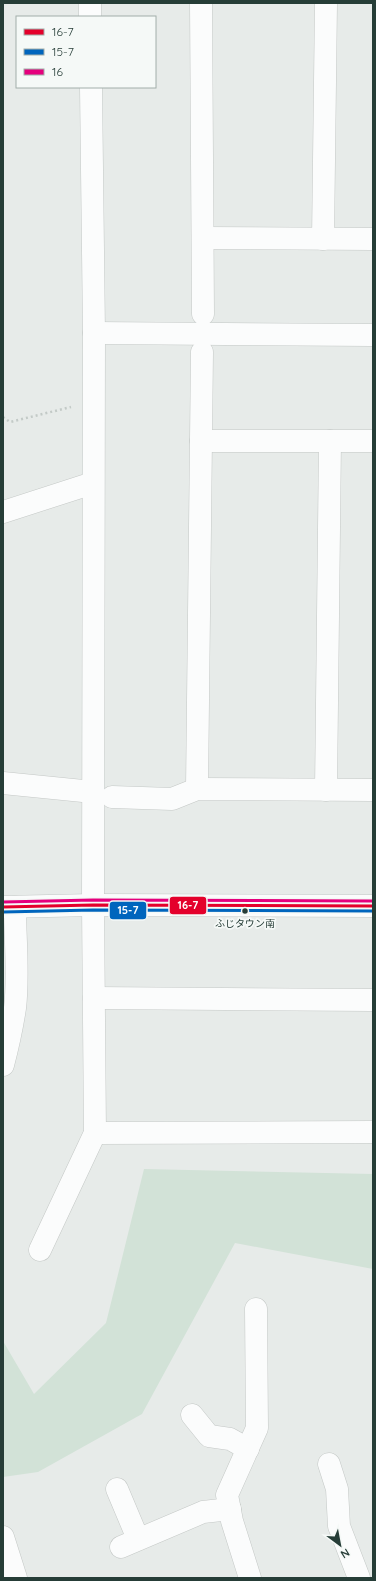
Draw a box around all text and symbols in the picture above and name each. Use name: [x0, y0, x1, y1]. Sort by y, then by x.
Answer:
legend: [16, 16, 156, 88]
text: 16-7: [52, 24, 74, 39]
text: 15-7: [52, 44, 74, 59]
text: 16: [52, 64, 63, 79]
line badge: 16-7: [169, 896, 207, 915]
text: 16-7: [178, 898, 198, 912]
line badge: 15-7: [109, 901, 147, 920]
text: 15-7: [117, 903, 139, 917]
marker: ふじタウン南: [240, 906, 250, 916]
place label: ふじタウン南: [215, 917, 275, 930]
north arrow: [320, 1525, 360, 1565]
text: N: [338, 1545, 352, 1562]

